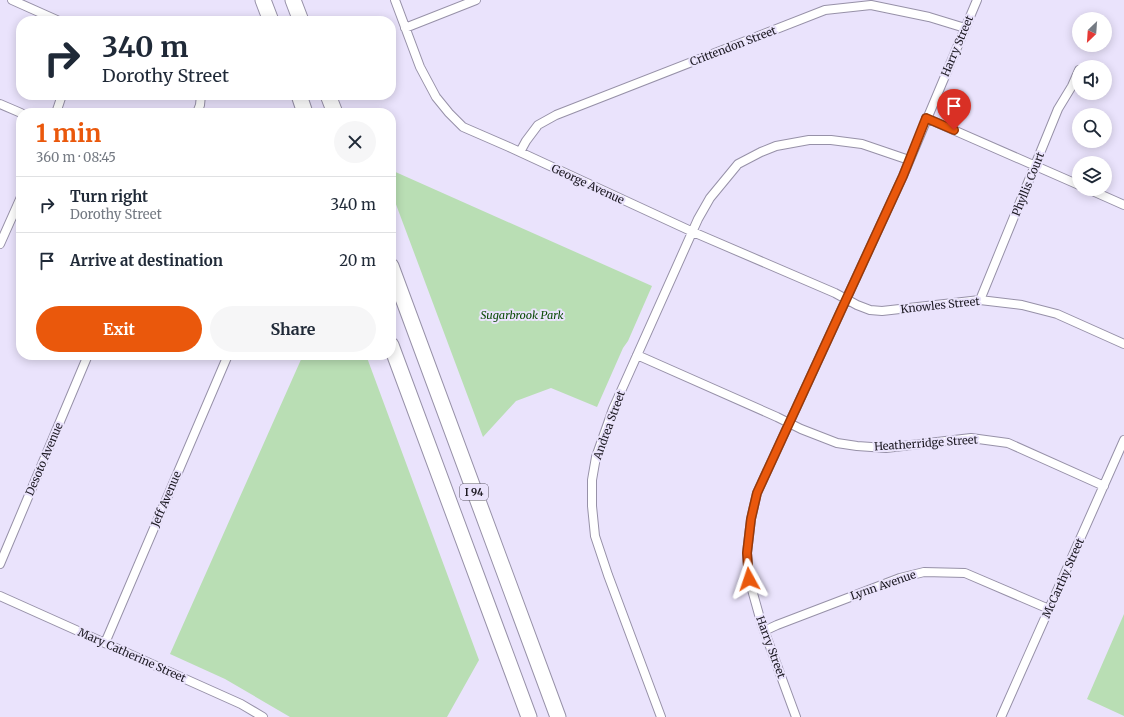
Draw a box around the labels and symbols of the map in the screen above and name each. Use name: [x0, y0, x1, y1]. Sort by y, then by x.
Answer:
north arrow: [1072, 12, 1112, 52]
street label: Harry Street: [938, 13, 976, 79]
street label: Crittendon Street: [688, 23, 779, 69]
pin: [937, 89, 971, 130]
street label: Phyllis Court: [1009, 149, 1047, 218]
street label: George Avenue: [549, 161, 627, 207]
street label: Knowles Street: [900, 294, 981, 316]
park label: Sugarbrook Park: [480, 308, 564, 322]
street label: Andrea Street: [590, 388, 628, 462]
street label: Desoto Avenue: [22, 420, 66, 498]
street label: Heatherridge Street: [874, 432, 979, 454]
street label: Jeff Avenue: [148, 469, 184, 530]
road number: I 94: [460, 484, 488, 500]
street label: McCarthy Street: [1039, 535, 1087, 620]
position arrow: [728, 558, 770, 600]
street label: Lynn Avenue: [848, 567, 918, 603]
street label: Harry Street: [753, 614, 789, 681]
street label: Mary Catherine Street: [76, 625, 189, 685]

